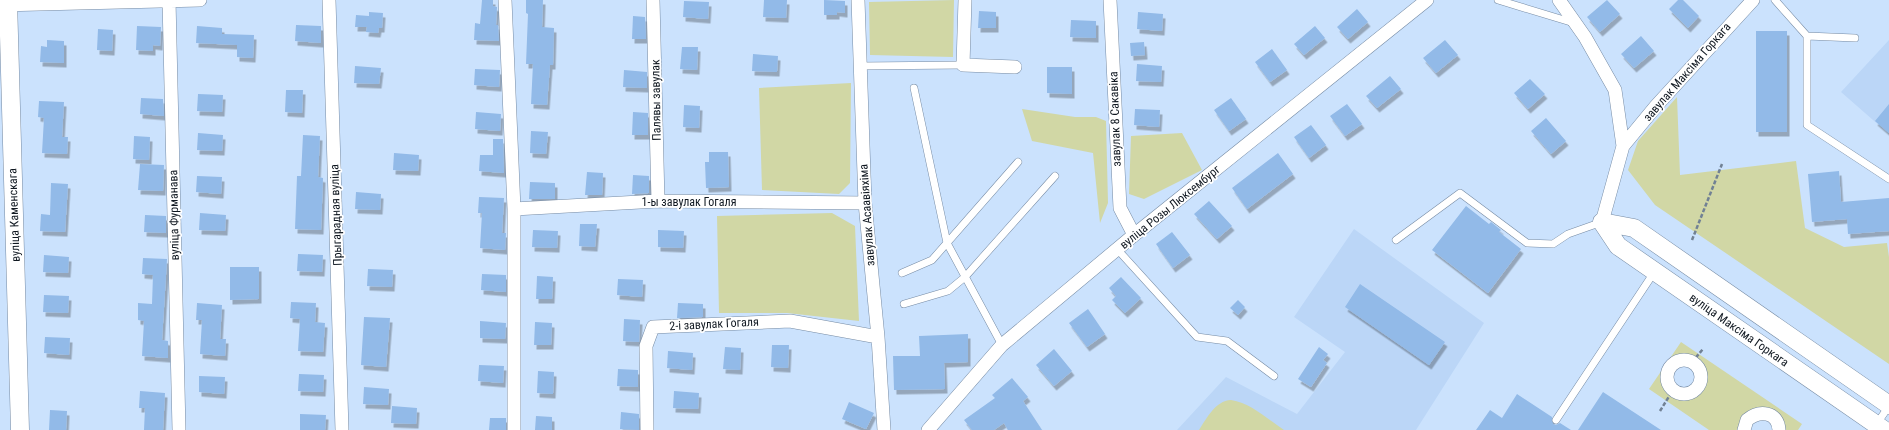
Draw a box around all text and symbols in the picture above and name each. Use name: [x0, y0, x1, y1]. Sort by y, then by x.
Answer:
street label: завулак Максіма Горкага: [1640, 20, 1734, 124]
street label: Палявы завулак: [648, 59, 664, 141]
street label: завулак 8 Сакавіка: [1106, 71, 1124, 167]
street label: вуліца Розы Люксембург: [1117, 162, 1223, 252]
street label: завулак Асаавіяхіма: [856, 163, 878, 267]
street label: Прыгарадная вуліца: [327, 164, 345, 266]
street label: вуліца Каменскага: [5, 168, 23, 262]
street label: вуліца Фурманава: [166, 169, 182, 260]
street label: 1-ы завулак Гогаля: [642, 195, 736, 209]
street label: вуліца Максіма Горкага: [1687, 290, 1791, 370]
street label: 2-і завулак Гогаля: [669, 315, 759, 333]

